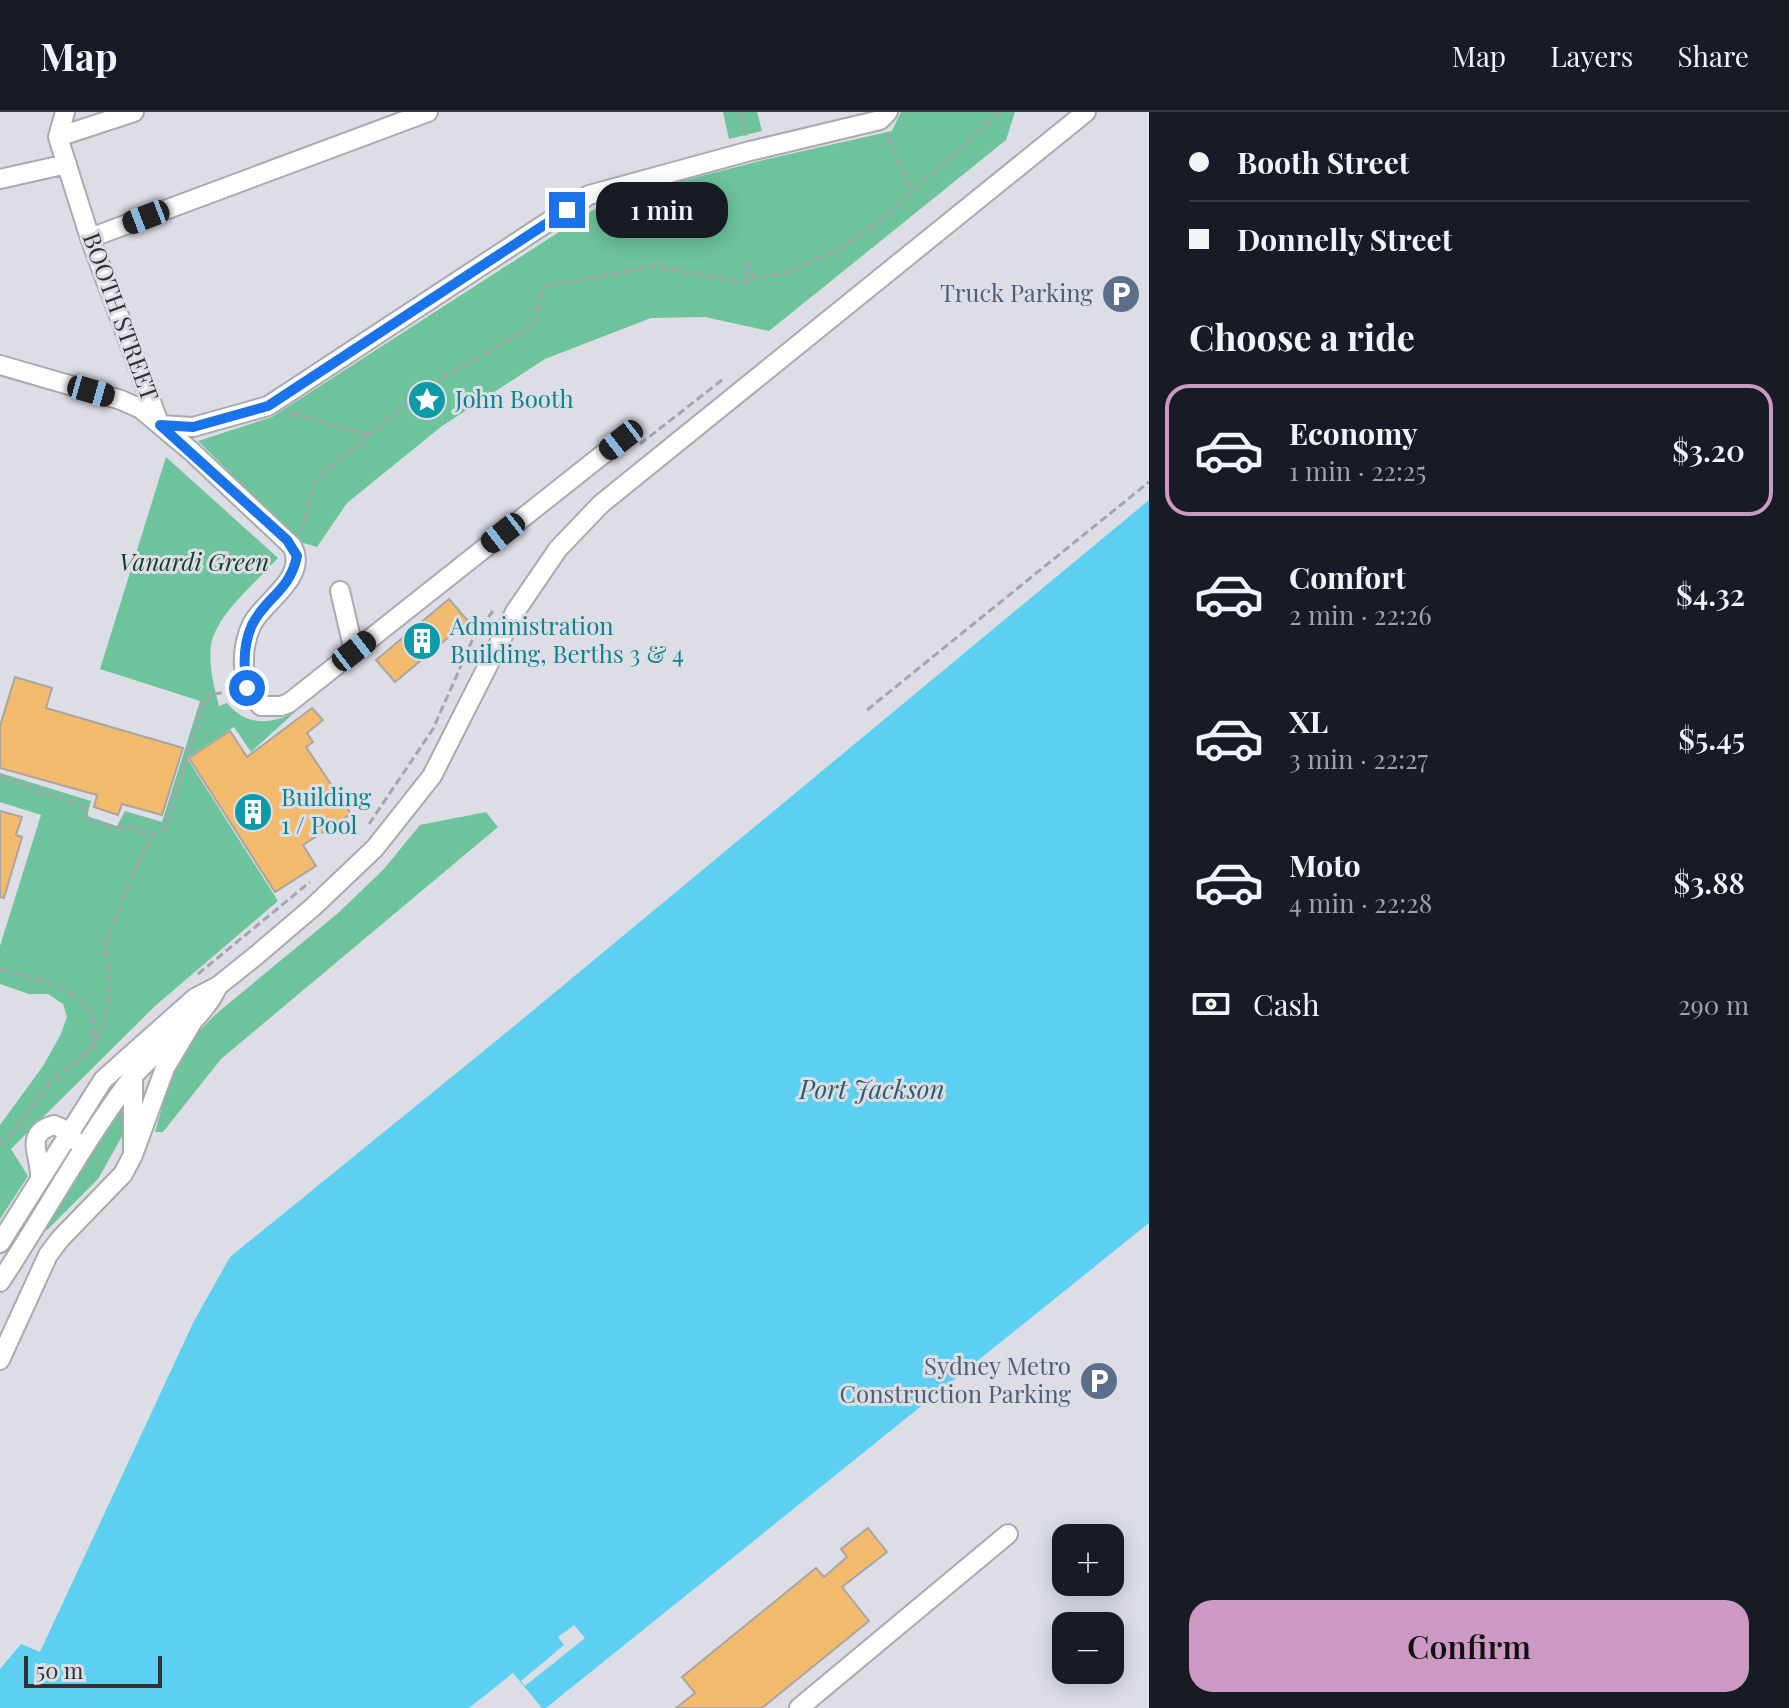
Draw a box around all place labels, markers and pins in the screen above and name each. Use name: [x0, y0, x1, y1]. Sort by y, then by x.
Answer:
parking icon: Truck Parking: [1100, 273, 1142, 315]
place label: Truck Parking: [940, 276, 1093, 308]
place icon: John Booth: [406, 379, 448, 421]
place label: John Booth: [454, 382, 574, 414]
place label: Administration Building, Berths 3 & 4: [449, 609, 684, 669]
building icon: Administration Building, Berths 3 & 4: [401, 620, 443, 662]
place label: Building 1 / Pool: [281, 780, 372, 840]
building icon: Building 1 / Pool: [232, 791, 274, 833]
place label: Sydney Metro Construction Parking: [839, 1349, 1071, 1409]
parking icon: Sydney Metro Construction Parking: [1078, 1360, 1120, 1402]

